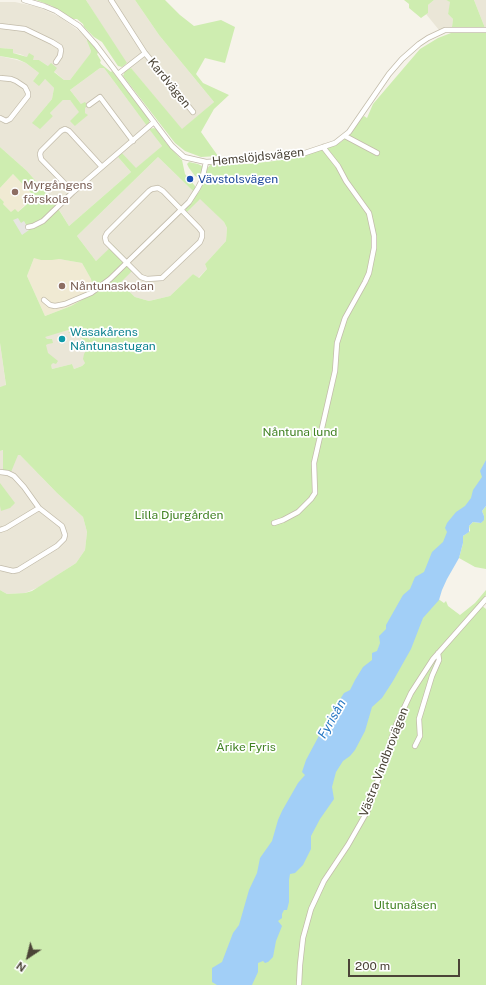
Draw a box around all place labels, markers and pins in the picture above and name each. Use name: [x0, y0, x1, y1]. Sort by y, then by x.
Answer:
place label: Vävstolsvägen: [198, 172, 278, 186]
marker: Vävstolsvägen: [185, 174, 195, 184]
place label: Myrgångens förskola: [23, 178, 92, 206]
marker: Myrgångens förskola: [10, 187, 20, 197]
place label: Nåntunaskolan: [70, 279, 154, 293]
marker: Nåntunaskolan: [57, 281, 67, 291]
place label: Wasakårens Nåntunastugan: [70, 325, 156, 353]
marker: Wasakårens Nåntunastugan: [57, 334, 67, 344]

